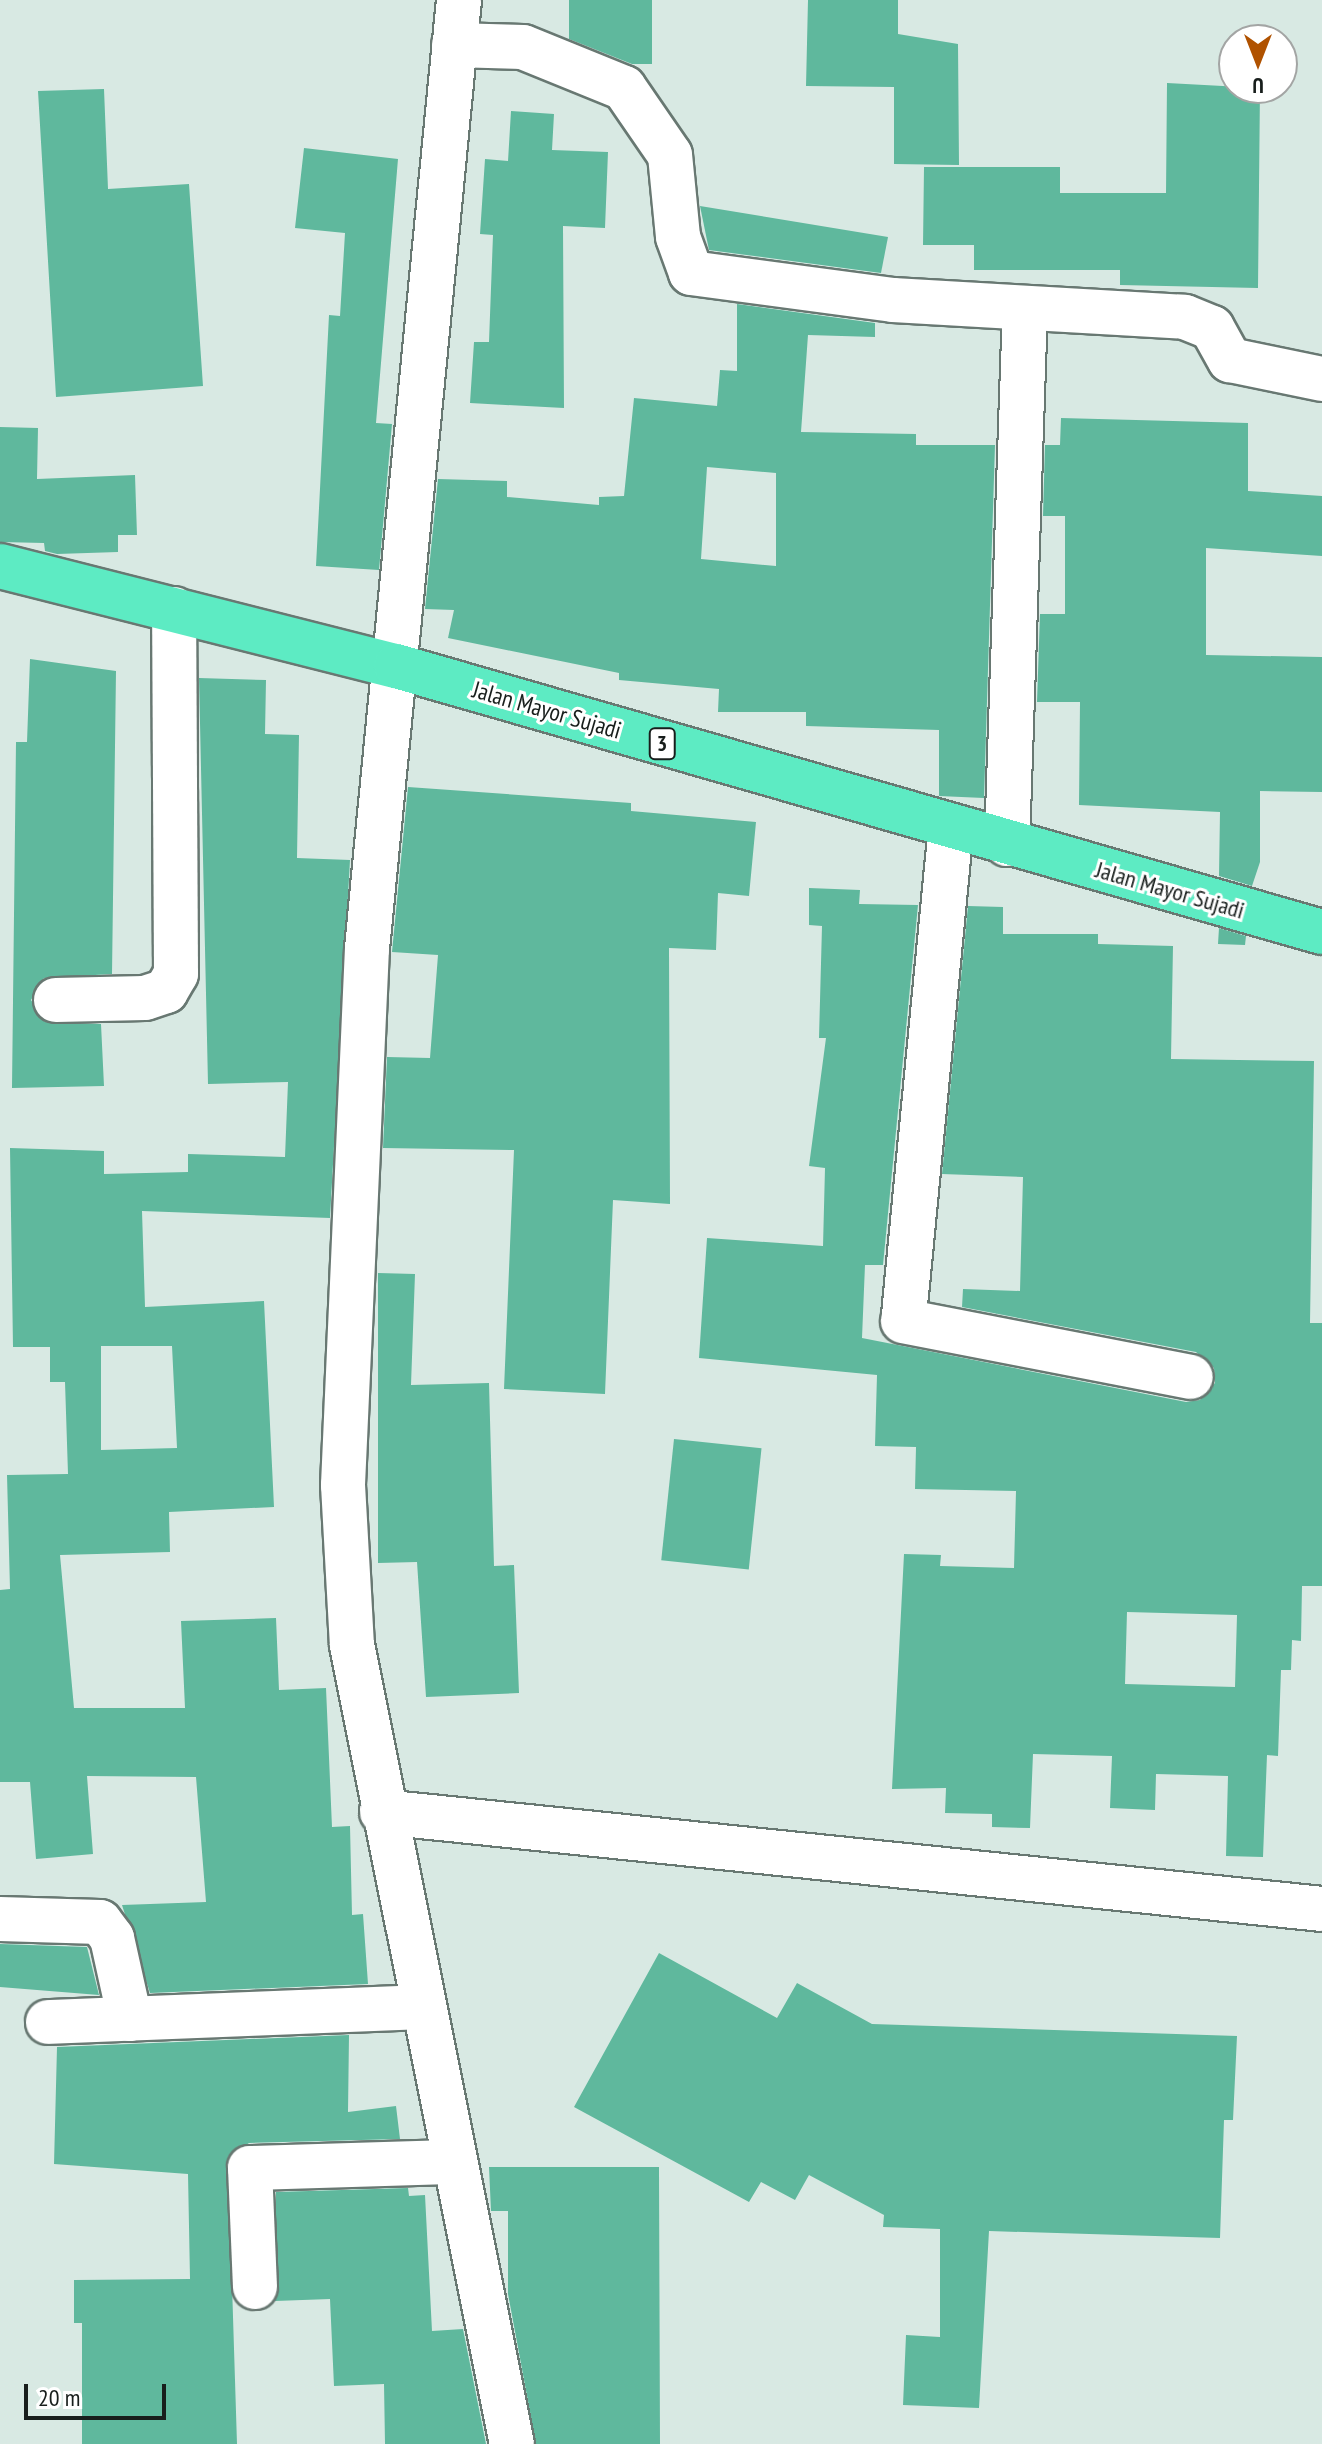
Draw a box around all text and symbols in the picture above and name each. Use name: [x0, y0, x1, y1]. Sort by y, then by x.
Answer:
north arrow: [1218, 24, 1298, 104]
text: U: [1252, 72, 1264, 100]
street label: Jalan Mayor Sujadi: [469, 675, 625, 745]
road number: 3: [648, 726, 676, 762]
street label: Jalan Mayor Sujadi: [1092, 855, 1248, 925]
scale bar: [28, 2368, 170, 2418]
text: 20 m: [38, 2382, 80, 2413]

